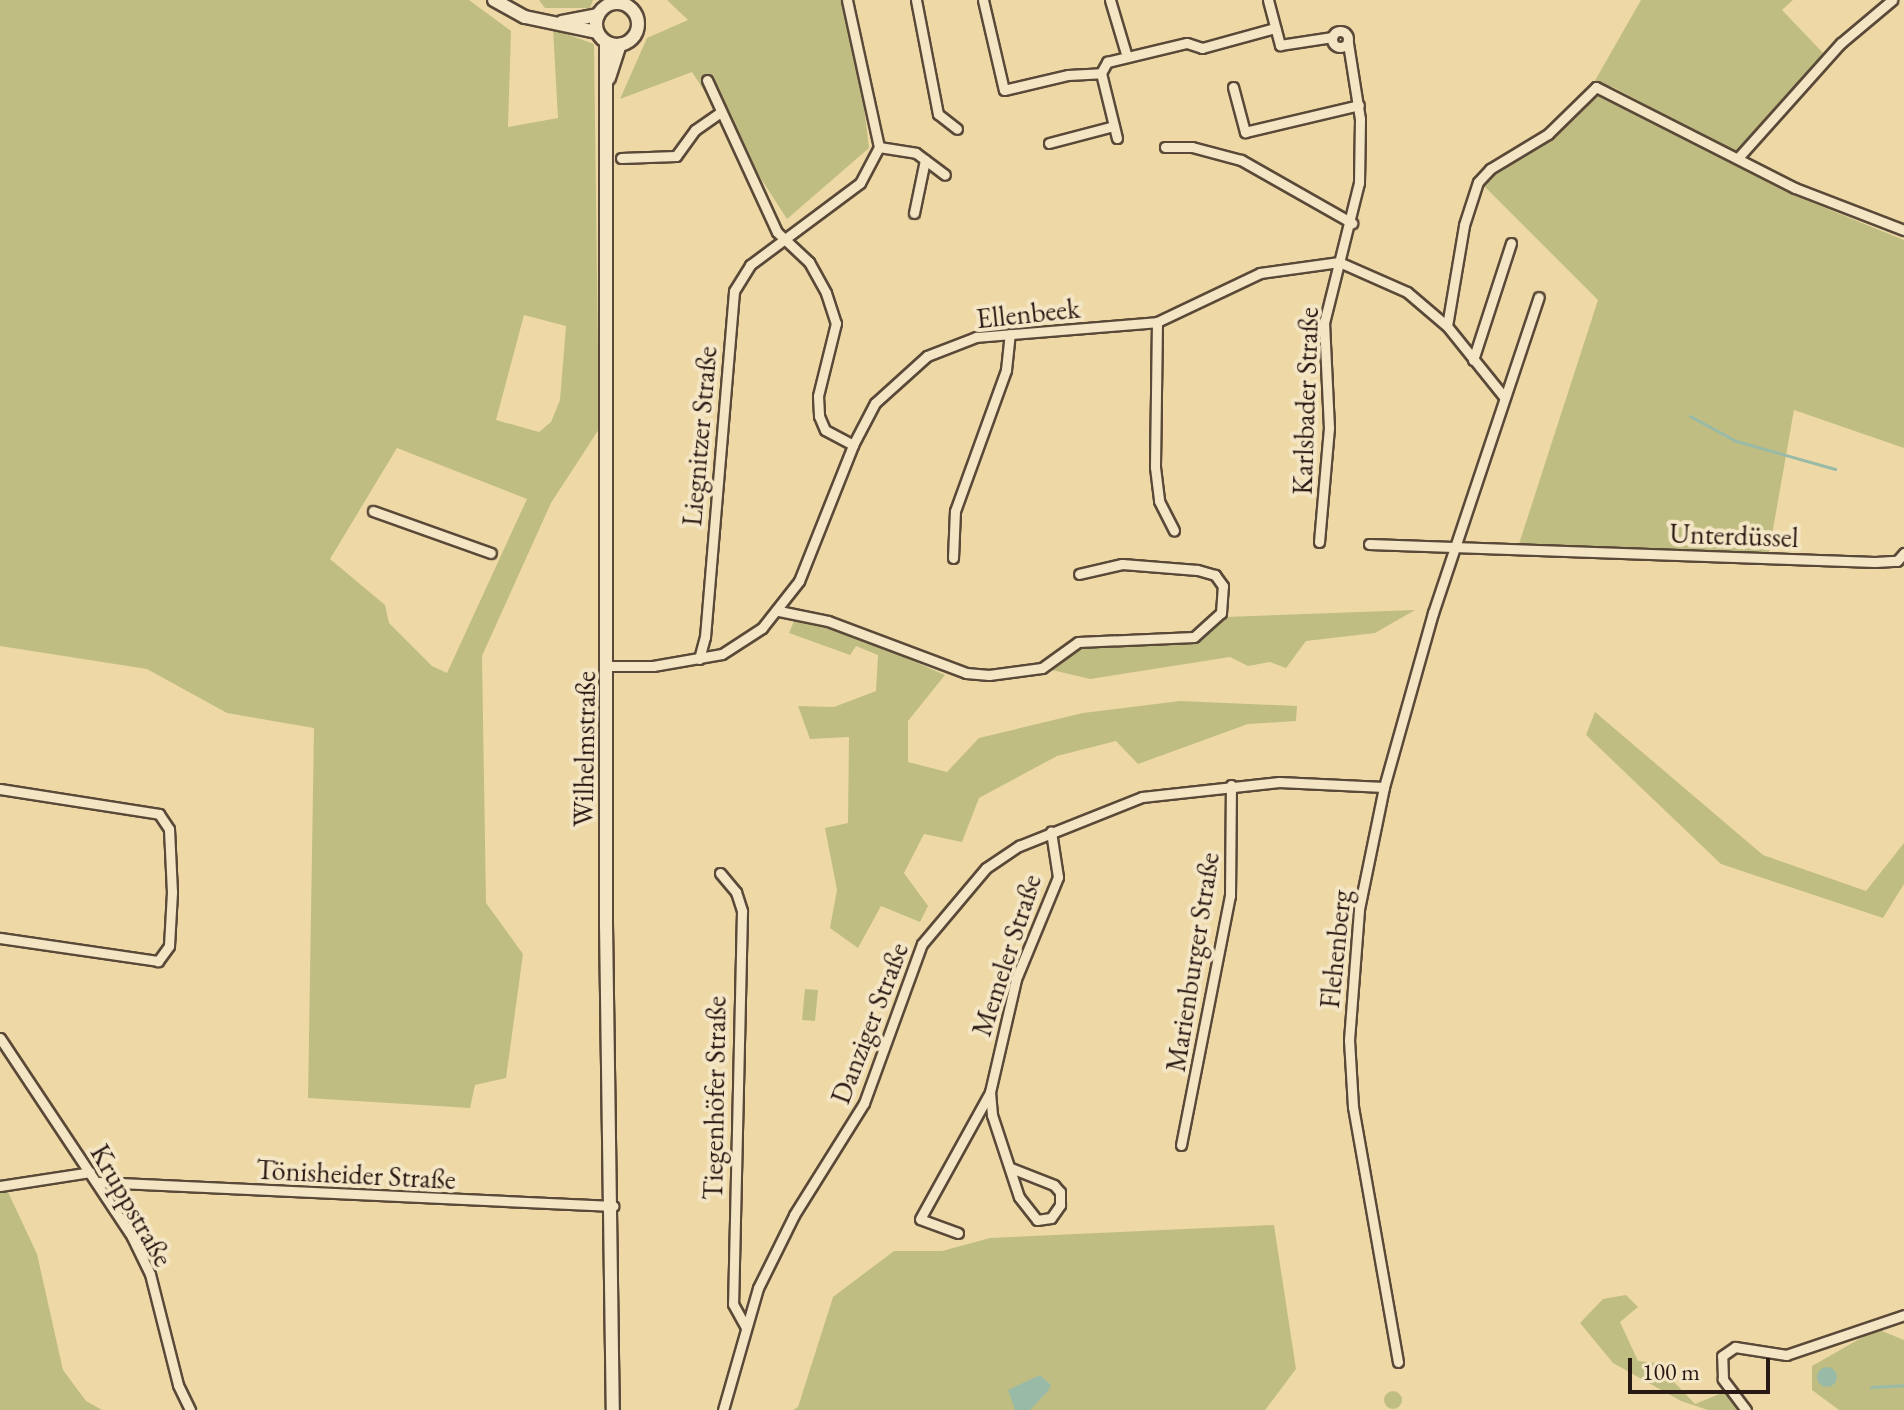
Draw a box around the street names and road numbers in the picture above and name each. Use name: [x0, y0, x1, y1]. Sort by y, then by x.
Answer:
street label: Ellenbeek: [975, 291, 1081, 335]
street label: Karlsbader Straße: [1285, 307, 1325, 495]
street label: Liegnitzer Straße: [674, 345, 724, 527]
street label: Unterdüssel: [1669, 516, 1799, 554]
street label: Wilhelmstraße: [566, 671, 602, 827]
street label: Marienburger Straße: [1158, 850, 1226, 1074]
street label: Memeler Straße: [964, 870, 1048, 1040]
street label: Flehenberg: [1312, 888, 1358, 1010]
street label: Danziger Straße: [823, 938, 915, 1108]
street label: Tiegenhöfer Straße: [695, 996, 733, 1200]
street label: Kruppstraße: [84, 1138, 180, 1272]
street label: Tönisheider Straße: [255, 1152, 457, 1196]

